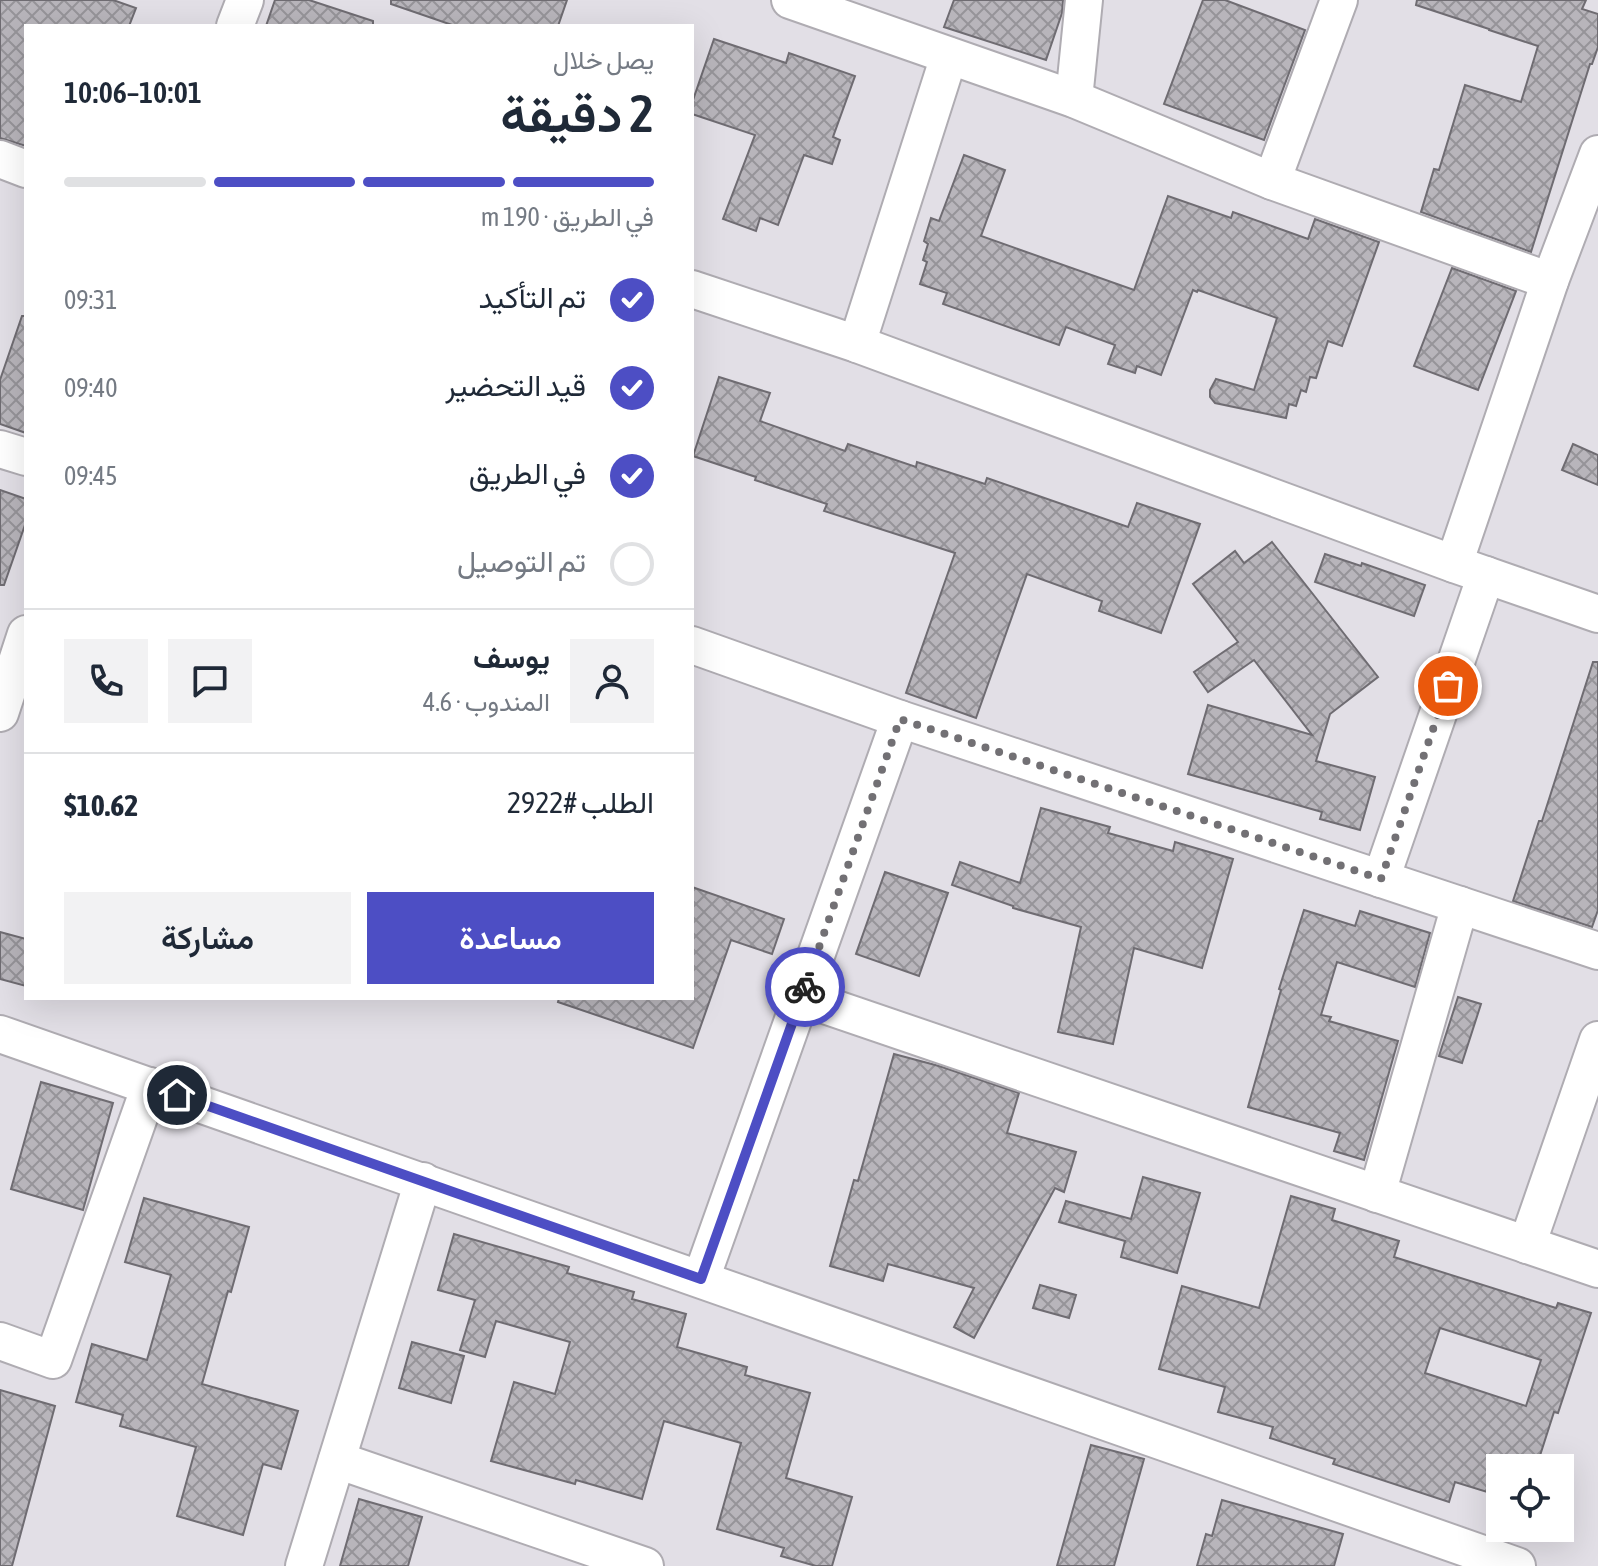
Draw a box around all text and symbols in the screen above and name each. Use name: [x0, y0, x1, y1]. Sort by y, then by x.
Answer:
text: يصل خلال: [553, 45, 654, 75]
text: 10:01–10:06: [64, 75, 202, 109]
text: 2 دقيقة: [500, 83, 654, 143]
text: في الطريق · 190 m: [481, 202, 654, 232]
icon: check: [610, 278, 654, 322]
text: تم التأكيد: [479, 280, 586, 314]
text: 09:31: [64, 285, 118, 315]
icon: check: [610, 366, 654, 410]
text: قيد التحضير: [445, 368, 586, 402]
text: 09:40: [64, 373, 118, 403]
icon: check: [610, 454, 654, 498]
text: في الطريق: [469, 456, 586, 490]
text: 09:45: [64, 461, 118, 491]
text: تم التوصيل: [457, 544, 586, 578]
button: phone: [64, 639, 148, 723]
button: chat: [168, 639, 252, 723]
button: person: [570, 639, 654, 723]
text: يوسف: [473, 640, 550, 674]
pin: [1414, 652, 1482, 720]
icon: bag: [1426, 664, 1470, 708]
text: المندوب · 4.6: [423, 687, 550, 717]
text: الطلب #2922: [507, 785, 654, 819]
text: $10.62: [64, 788, 138, 822]
button: مشاركة: [64, 892, 351, 984]
button: مساعدة: [367, 892, 654, 984]
courier: [765, 947, 845, 1027]
icon: bike: [783, 965, 827, 1009]
pin: [143, 1061, 211, 1129]
icon: home: [155, 1073, 199, 1117]
map controls: [1486, 1454, 1574, 1542]
button: locate: [1486, 1454, 1574, 1542]

